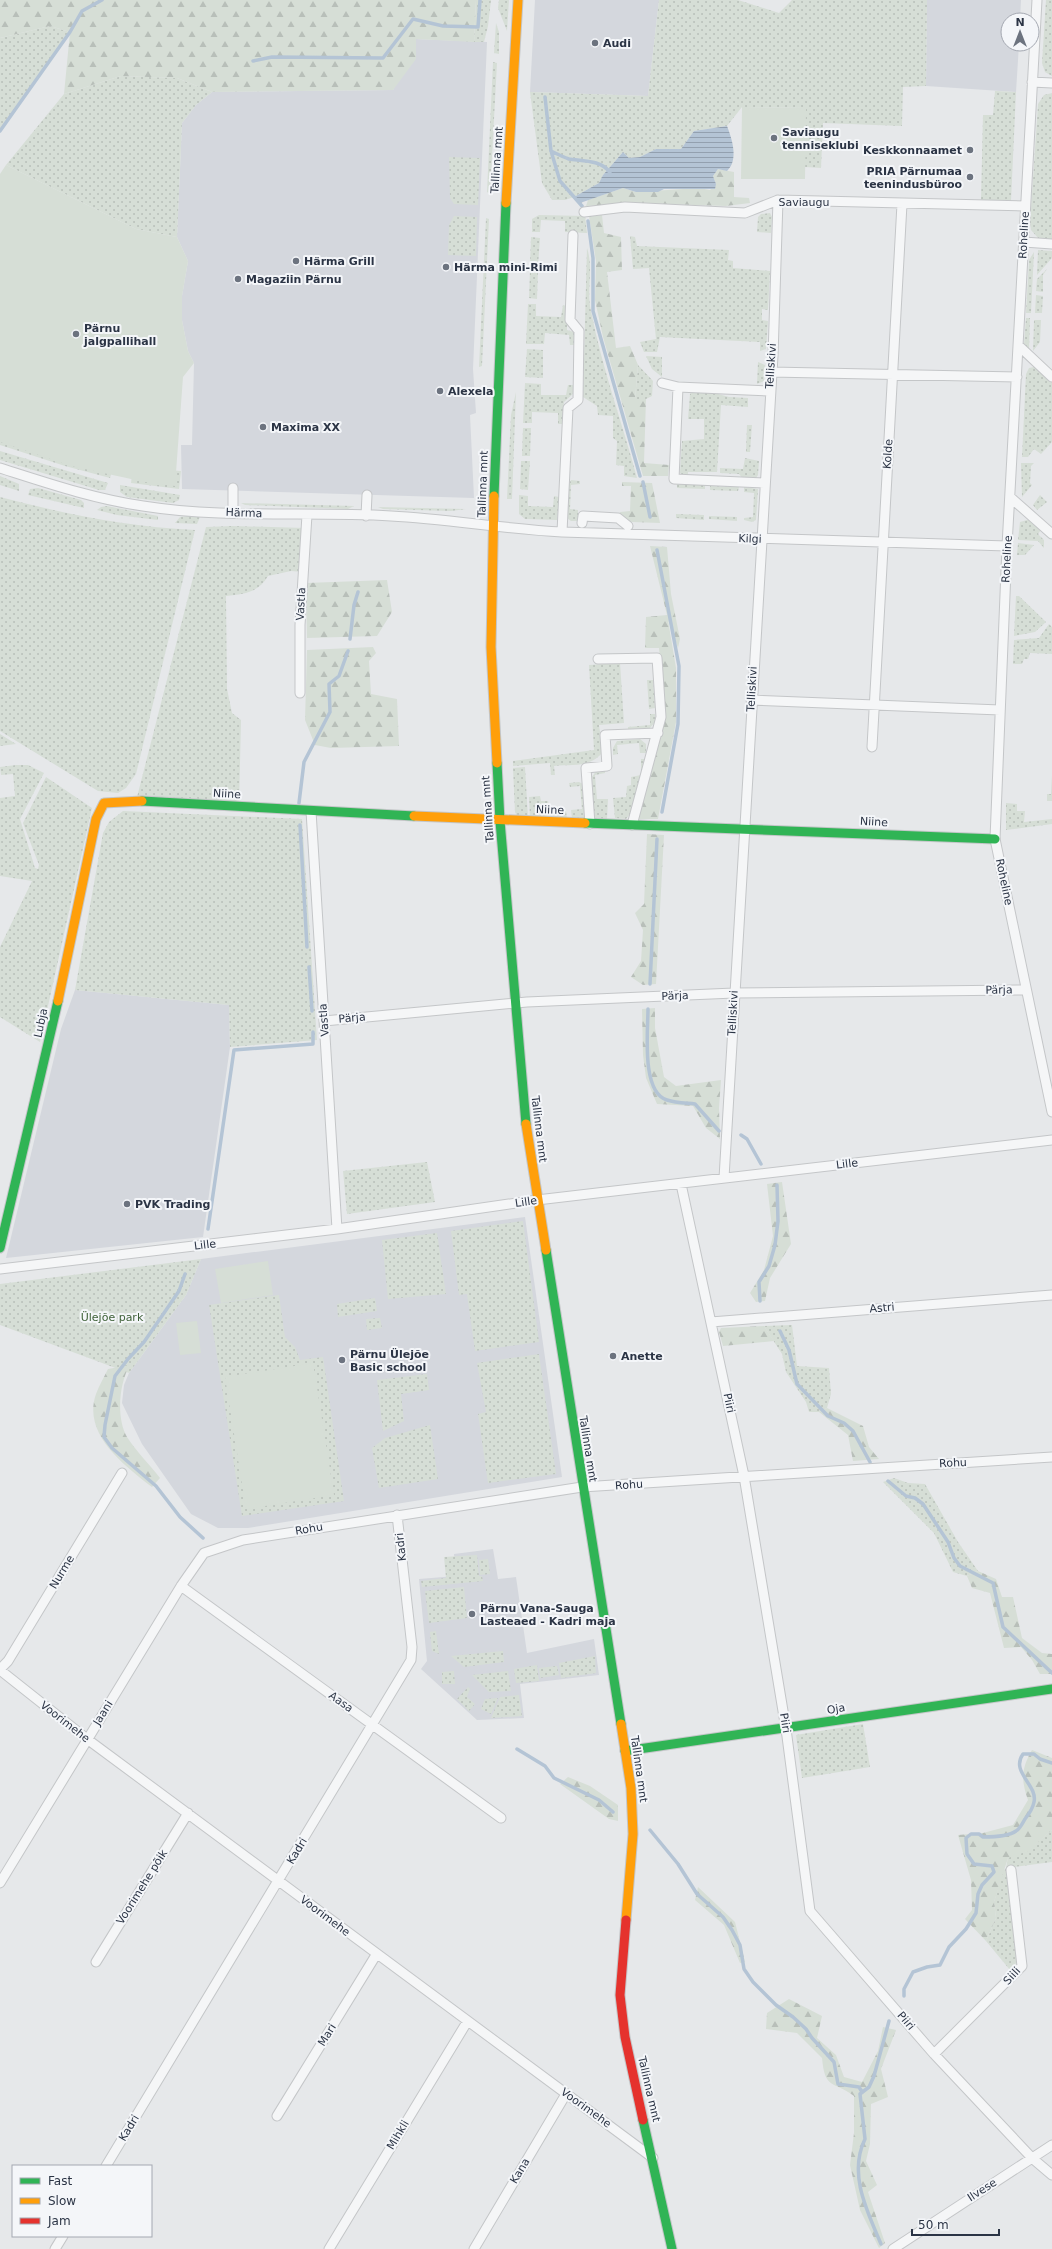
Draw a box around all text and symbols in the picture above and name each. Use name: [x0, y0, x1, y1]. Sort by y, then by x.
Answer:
north arrow: [1000, 12, 1040, 52]
text: N: [1015, 16, 1025, 29]
place label: Audi: [603, 37, 631, 50]
marker: Audi: [590, 38, 600, 48]
street label: Tallinna mnt: [488, 125, 506, 195]
place label: Saviaugu tenniseklubi: [782, 126, 859, 152]
marker: Saviaugu tenniseklubi: [769, 133, 779, 143]
place label: Keskkonnaamet: [863, 144, 962, 157]
marker: Keskkonnaamet: [965, 145, 975, 155]
place label: PRIA Pärnumaa teenindusbüroo: [864, 165, 962, 191]
marker: PRIA Pärnumaa teenindusbüroo: [965, 172, 975, 182]
street label: Saviaugu: [779, 196, 829, 209]
street label: Roheline: [1016, 211, 1032, 259]
place label: Härma Grill: [304, 255, 375, 268]
marker: Härma Grill: [291, 256, 301, 266]
place label: Härma mini-Rimi: [454, 261, 558, 274]
marker: Härma mini-Rimi: [441, 262, 451, 272]
place label: Magaziin Pärnu: [246, 273, 342, 286]
marker: Magaziin Pärnu: [233, 274, 243, 284]
place label: Pärnu jalgpallihall: [83, 322, 156, 348]
marker: Pärnu jalgpallihall: [71, 329, 81, 339]
street label: Telliskivi: [763, 343, 779, 390]
place label: Alexela: [448, 385, 494, 398]
marker: Alexela: [435, 386, 445, 396]
place label: Maxima XX: [271, 421, 340, 434]
marker: Maxima XX: [258, 422, 268, 432]
street label: Kolde: [880, 438, 896, 470]
street label: Tallinna mnt: [475, 450, 491, 519]
street label: Härma: [225, 506, 263, 520]
street label: Kilgi: [738, 532, 762, 546]
street label: Roheline: [999, 535, 1015, 583]
street label: Vastla: [294, 587, 308, 621]
street label: Telliskivi: [744, 666, 760, 713]
street label: Tallinna mnt: [479, 774, 497, 844]
street label: Niine: [213, 787, 242, 801]
street label: Niine: [536, 803, 564, 817]
street label: Niine: [860, 815, 889, 829]
street label: Roheline: [993, 857, 1015, 907]
street label: Pärja: [985, 983, 1013, 997]
street label: Pärja: [661, 989, 689, 1003]
street label: Telliskivi: [725, 990, 741, 1037]
street label: Vastla: [316, 1003, 332, 1037]
street label: Lubja: [32, 1007, 50, 1039]
street label: Pärja: [338, 1010, 366, 1026]
street label: Tallinna mnt: [528, 1094, 550, 1164]
street label: Lille: [835, 1156, 859, 1172]
street label: Lille: [514, 1194, 538, 1210]
place label: PVK Trading: [135, 1198, 210, 1211]
marker: PVK Trading: [122, 1199, 132, 1209]
street label: Lille: [193, 1237, 217, 1253]
street label: Astri: [869, 1300, 895, 1316]
park label: Ülejõe park: [81, 1311, 144, 1324]
place label: Pärnu Ülejõe Basic school: [350, 1347, 429, 1374]
place label: Anette: [621, 1350, 663, 1363]
marker: Anette: [608, 1351, 618, 1361]
marker: Pärnu Ülejõe Basic school: [337, 1355, 347, 1365]
street label: Piiri: [721, 1392, 737, 1414]
street label: Tallinna mnt: [576, 1414, 600, 1484]
street label: Rohu: [939, 1456, 967, 1470]
street label: Rohu: [615, 1478, 643, 1492]
street label: Rohu: [294, 1520, 324, 1538]
street label: Kadri: [393, 1532, 409, 1562]
street label: Nurme: [47, 1553, 77, 1591]
place label: Pärnu Vana-Sauga Lasteaed - Kadri maja: [480, 1602, 616, 1628]
marker: Pärnu Vana-Sauga Lasteaed - Kadri maja: [467, 1609, 477, 1619]
street label: Aasa: [326, 1689, 356, 1715]
street label: Jaani: [90, 1698, 116, 1729]
street label: Voorimehe: [38, 1699, 92, 1745]
street label: Oja: [826, 1701, 846, 1717]
street label: Piiri: [777, 1712, 793, 1734]
street label: Tallinna mnt: [628, 1734, 650, 1804]
street label: Kadri: [284, 1836, 310, 1866]
street label: Voorimehe põik: [114, 1847, 171, 1927]
street label: Voorimehe: [298, 1893, 353, 1939]
street label: Siili: [1001, 1965, 1023, 1987]
street label: Piiri: [895, 2009, 917, 2033]
street label: Mari: [315, 2021, 339, 2049]
street label: Tallinna mnt: [635, 2054, 663, 2124]
street label: Voorimehe: [558, 2085, 614, 2131]
street label: Kadri: [116, 2113, 142, 2143]
street label: Mihkli: [384, 2118, 412, 2152]
street label: Kana: [507, 2156, 533, 2186]
legend: [12, 2165, 152, 2237]
text: Fast: [48, 2174, 72, 2188]
street label: Ilvese: [965, 2176, 999, 2204]
text: Slow: [48, 2194, 76, 2208]
scale bar: [912, 2211, 999, 2237]
text: Jam: [47, 2214, 71, 2228]
text: 50 m: [918, 2218, 949, 2232]

